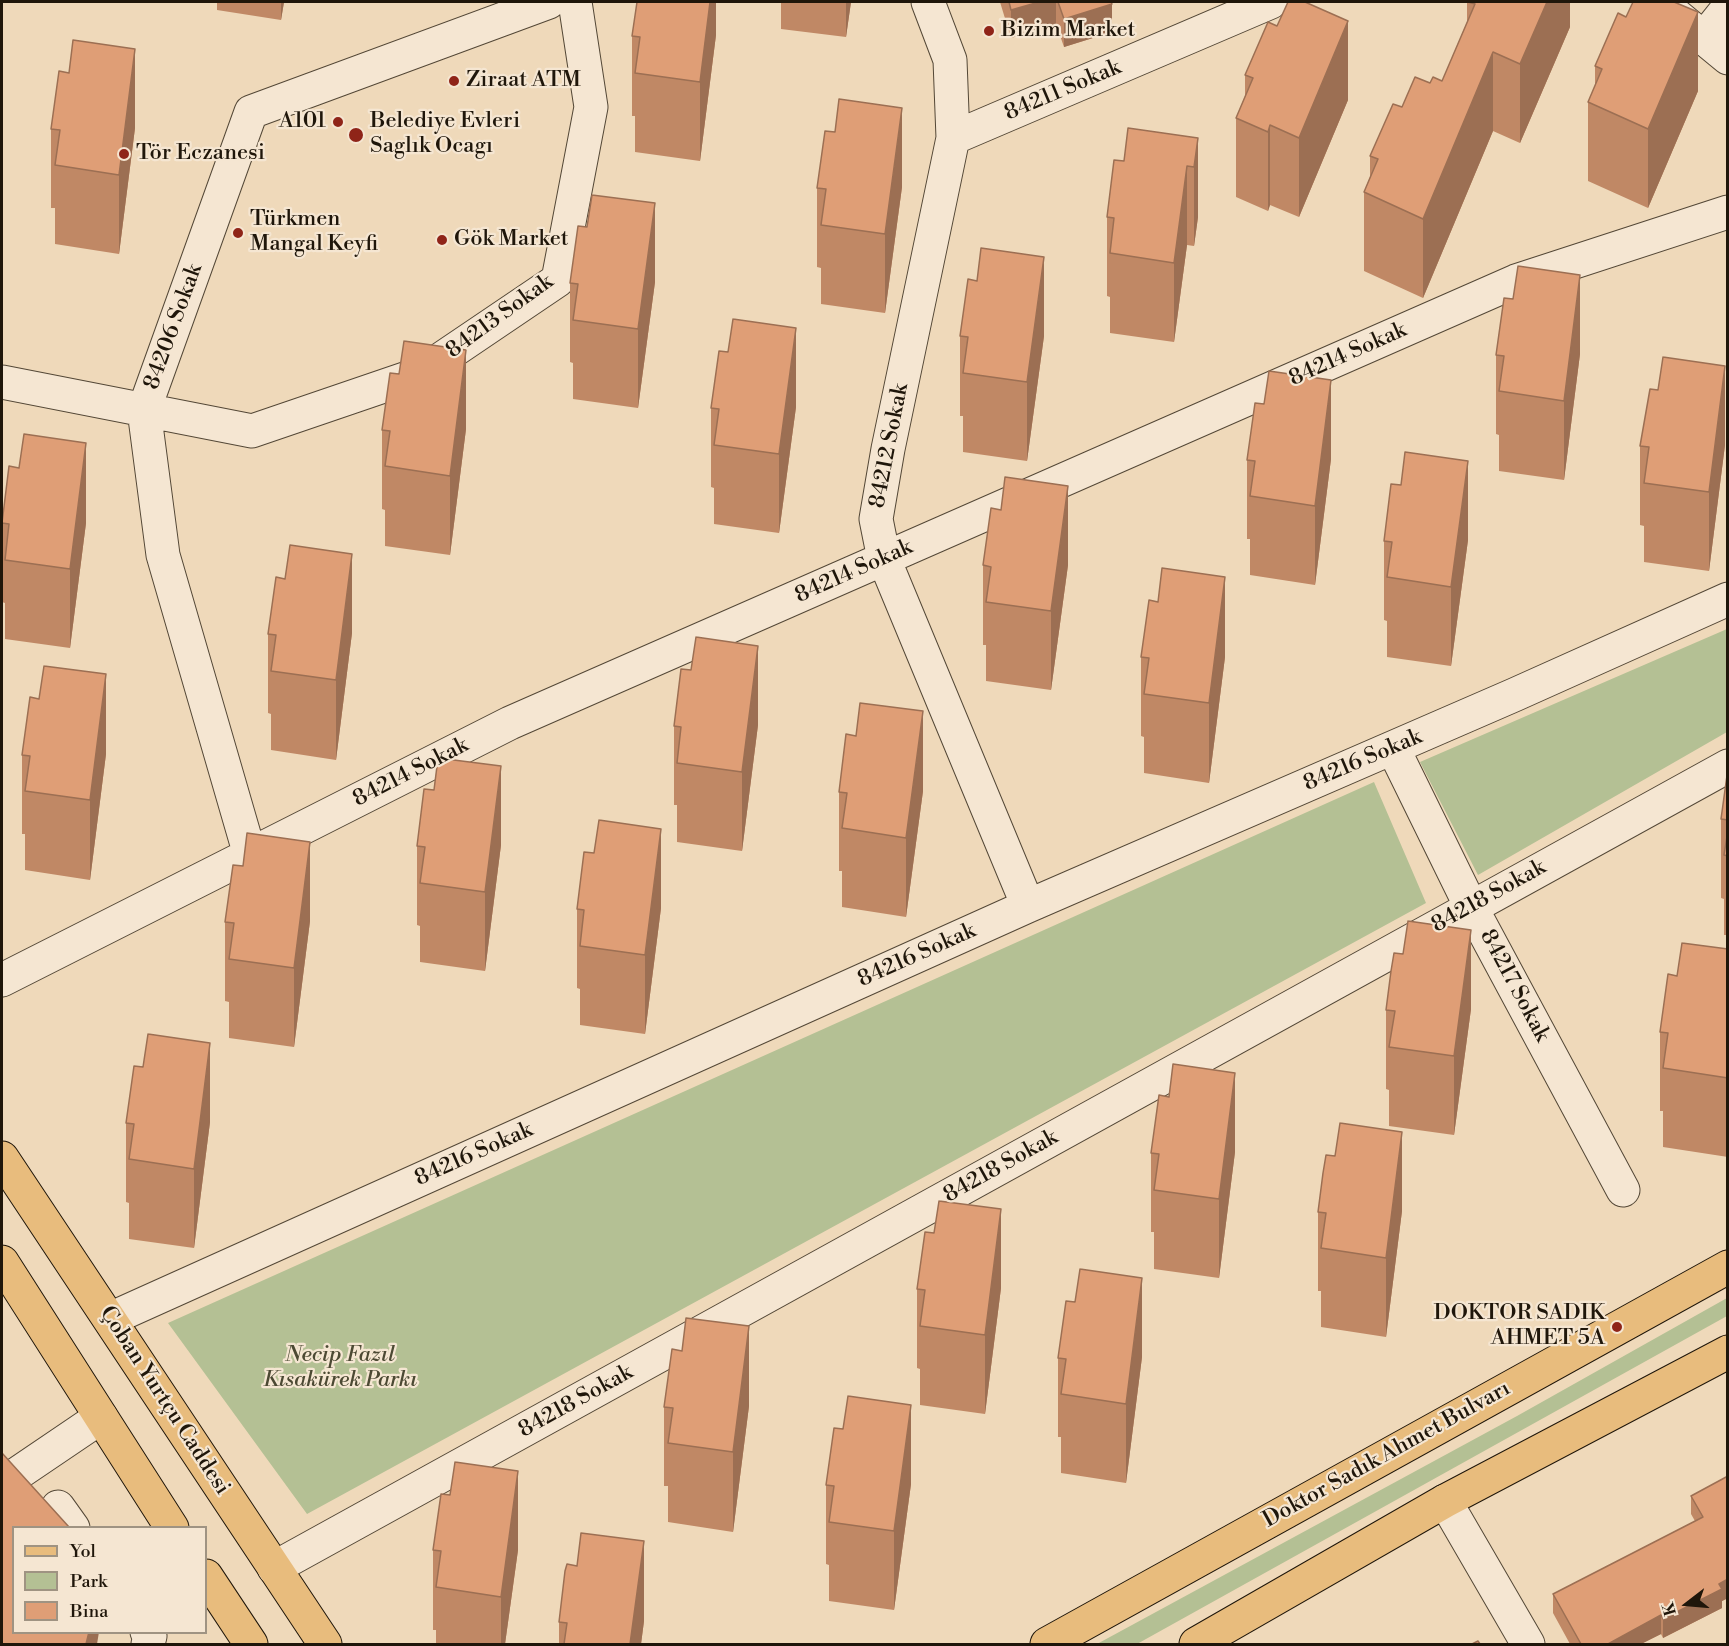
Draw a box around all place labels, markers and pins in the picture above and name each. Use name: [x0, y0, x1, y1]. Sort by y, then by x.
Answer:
place label: Bizim Market: [1001, 18, 1135, 44]
marker: Bizim Market: [982, 24, 996, 38]
place label: Ziraat ATM: [466, 68, 581, 94]
marker: Ziraat ATM: [447, 74, 461, 88]
place label: A101: [279, 109, 326, 135]
place label: Belediye Evleri Saglık Ocagı: [370, 109, 520, 160]
marker: A101: [331, 115, 345, 129]
marker: Belediye Evleri Saglık Ocagı: [347, 126, 365, 144]
place label: Tör Eczanesi: [136, 141, 265, 167]
marker: Tör Eczanesi: [117, 147, 131, 161]
place label: Türkmen Mangal Keyfi: [250, 207, 378, 258]
marker: Türkmen Mangal Keyfi: [231, 226, 245, 240]
place label: Gök Market: [454, 227, 569, 253]
marker: Gök Market: [435, 233, 449, 247]
place label: DOKTOR SADIK AHMET 5A: [1434, 1301, 1605, 1352]
marker: DOKTOR SADIK AHMET 5A: [1610, 1320, 1624, 1334]

